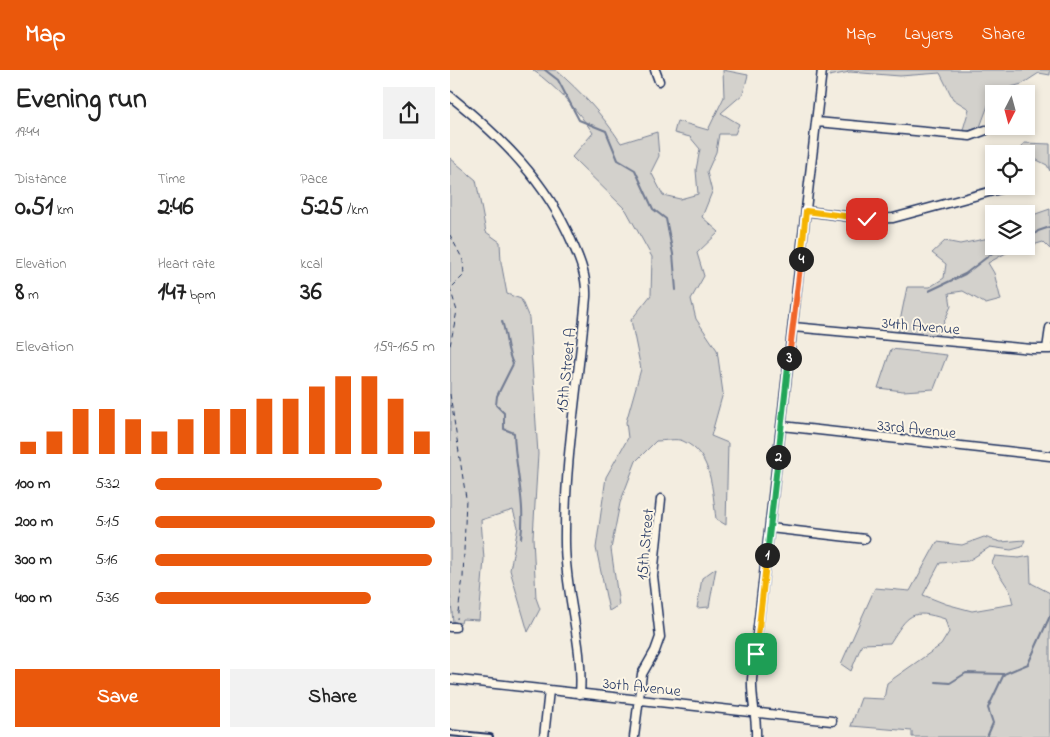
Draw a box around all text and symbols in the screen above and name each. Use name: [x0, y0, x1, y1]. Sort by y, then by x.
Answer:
text: Map: [25, 18, 66, 53]
text: Map: [846, 22, 876, 48]
text: Layers: [904, 22, 954, 48]
text: Share: [982, 22, 1025, 48]
text: Evening run: [15, 80, 147, 121]
north arrow: [985, 85, 1035, 135]
map controls: [985, 85, 1035, 255]
button: share: [383, 87, 435, 139]
text: 19:44: [15, 120, 39, 144]
button: locate: [985, 145, 1035, 195]
text: Distance: [15, 169, 67, 190]
text: Time: [158, 169, 185, 190]
text: Pace: [300, 169, 328, 190]
text: 0.51: [15, 190, 53, 226]
text: 2:46: [158, 190, 194, 226]
text: 5:25: [300, 190, 343, 226]
pin: [846, 198, 888, 240]
text: km: [53, 200, 74, 221]
text: /km: [343, 200, 368, 221]
icon: check: [853, 205, 881, 233]
button: layers: [985, 205, 1035, 255]
pin: 4: [788, 246, 814, 272]
text: 4: [799, 249, 804, 270]
text: Elevation: [15, 254, 66, 275]
text: Heart rate: [158, 254, 215, 275]
text: kcal: [300, 254, 323, 275]
text: 8: [15, 275, 24, 311]
text: 147: [158, 275, 186, 311]
text: 36: [300, 275, 322, 311]
text: m: [24, 285, 39, 306]
text: bpm: [186, 285, 216, 306]
street label: 34th Avenue: [881, 312, 962, 342]
street label: 15th Street A: [551, 326, 583, 414]
text: Elevation: [15, 335, 74, 359]
text: 159–165 m: [374, 335, 435, 359]
pin: 3: [776, 346, 802, 370]
text: 3: [787, 348, 792, 369]
street label: 33rd Avenue: [876, 414, 958, 446]
pin: 2: [766, 444, 790, 470]
text: 2: [775, 447, 782, 468]
text: 100 m: [15, 472, 50, 496]
text: 5:32: [95, 472, 120, 496]
street label: 15th Street: [631, 507, 661, 581]
text: 200 m: [15, 510, 53, 534]
text: 5:15: [95, 510, 120, 534]
pin: 1: [754, 542, 780, 568]
text: 1: [765, 545, 770, 566]
text: 300 m: [15, 548, 52, 572]
text: 5:16: [95, 548, 118, 572]
text: 400 m: [15, 586, 52, 610]
text: 5:36: [95, 586, 119, 610]
pin: [735, 633, 777, 675]
icon: arrive: [742, 640, 770, 668]
button: Save: [15, 669, 220, 727]
button: Share: [230, 669, 435, 727]
street label: 30th Avenue: [602, 672, 683, 704]

